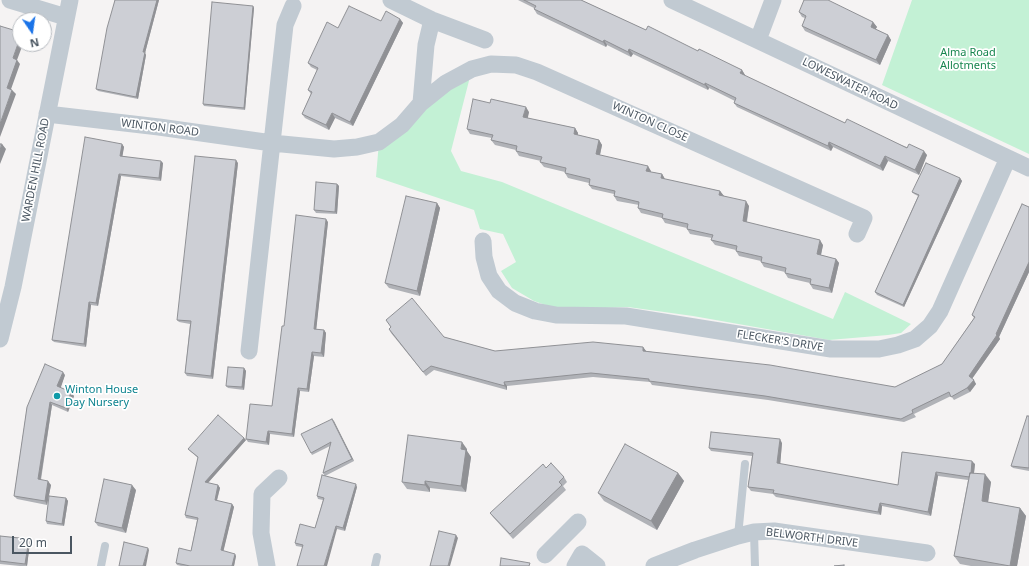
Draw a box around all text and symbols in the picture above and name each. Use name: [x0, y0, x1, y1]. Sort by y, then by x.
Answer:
north arrow: [12, 12, 52, 52]
text: N: [29, 35, 41, 52]
park label: Alma Road Allotments: [940, 46, 996, 72]
street label: LOWESWATER ROAD: [800, 55, 900, 113]
street label: WINTON CLOSE: [610, 99, 690, 145]
street label: WARDEN HILL ROAD: [19, 117, 53, 223]
street label: WINTON ROAD: [120, 117, 200, 139]
street label: FLECKER'S DRIVE: [736, 328, 824, 354]
place label: Winton House Day Nursery: [65, 383, 138, 409]
marker: Winton House Day Nursery: [52, 391, 62, 401]
street label: BELWORTH DRIVE: [765, 526, 859, 550]
scale bar: [14, 528, 74, 554]
text: 20 m: [19, 534, 47, 551]

